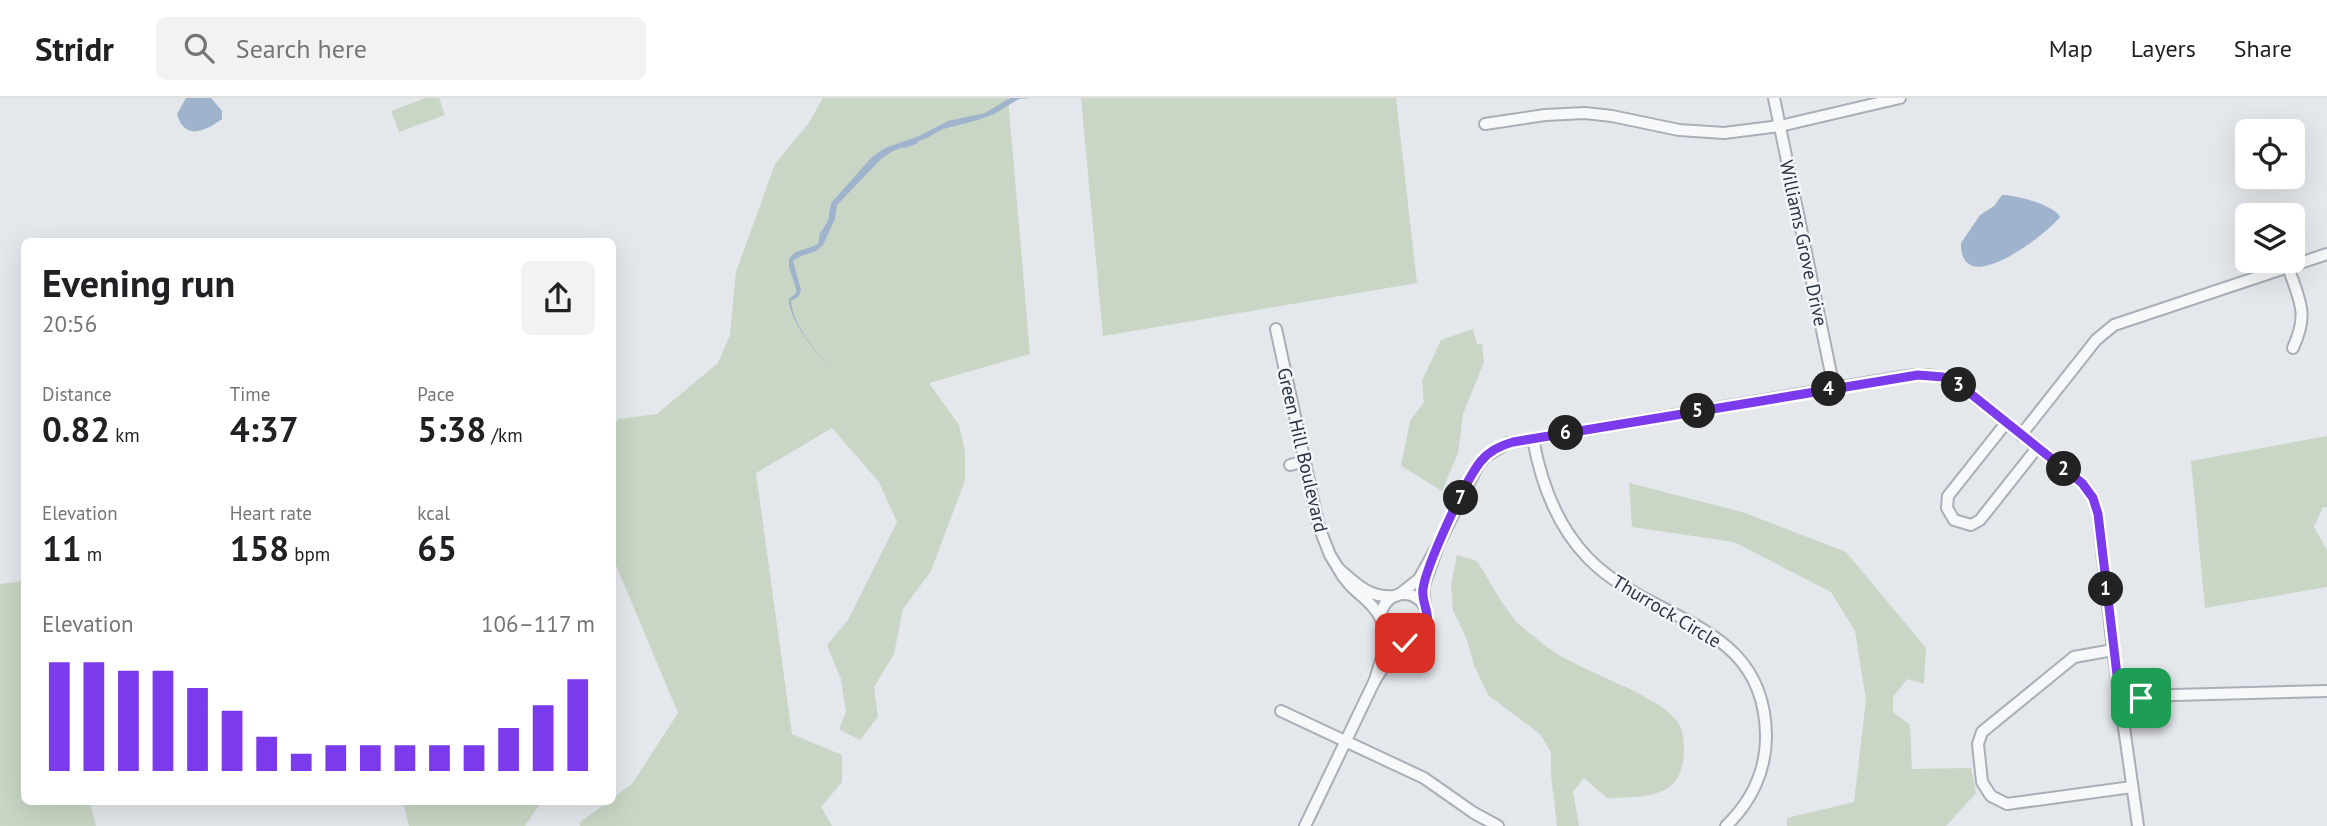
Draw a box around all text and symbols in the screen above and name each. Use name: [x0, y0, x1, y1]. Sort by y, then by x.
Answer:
search box: [156, 17, 646, 80]
text: Stridr: [35, 27, 114, 70]
icon: search: [180, 29, 218, 67]
text: Search here: [236, 32, 367, 65]
text: Map: [2049, 33, 2093, 64]
text: Layers: [2131, 33, 2196, 64]
text: Share: [2234, 33, 2292, 64]
map controls: [2235, 119, 2305, 273]
button: locate: [2235, 119, 2305, 189]
street label: Williams Grove Drive: [1775, 158, 1833, 328]
button: layers: [2235, 203, 2305, 273]
text: Evening run: [42, 258, 235, 307]
button: share: [521, 261, 595, 335]
text: 20:56: [42, 309, 97, 338]
street label: Green Hill Boulevard: [1272, 365, 1334, 535]
pin: 3: [1941, 368, 1976, 402]
pin: 4: [1812, 372, 1846, 406]
text: 3: [1953, 372, 1964, 396]
text: 4: [1823, 376, 1834, 400]
text: Distance: [42, 382, 112, 406]
text: Time: [230, 382, 270, 406]
text: Pace: [417, 382, 455, 406]
pin: 5: [1680, 394, 1716, 428]
text: 5: [1692, 398, 1703, 422]
text: 0.82: [42, 406, 110, 452]
text: 4:37: [230, 406, 299, 452]
text: 5:38: [417, 406, 486, 452]
pin: 6: [1548, 416, 1584, 450]
text: 6: [1560, 420, 1571, 444]
text: km: [110, 423, 140, 447]
text: /km: [486, 423, 523, 447]
pin: 2: [2046, 452, 2082, 486]
text: 2: [2058, 456, 2069, 480]
pin: 7: [1444, 480, 1478, 516]
text: 7: [1455, 485, 1466, 509]
text: Elevation: [42, 501, 118, 525]
text: Heart rate: [230, 501, 312, 525]
text: kcal: [417, 501, 450, 525]
text: 11: [42, 525, 82, 571]
text: 158: [230, 525, 289, 571]
text: 65: [417, 525, 457, 571]
text: m: [82, 542, 102, 566]
text: bpm: [289, 542, 330, 566]
street label: Thurrock Circle: [1608, 569, 1726, 653]
pin: 1: [2088, 572, 2124, 606]
text: 1: [2100, 576, 2111, 600]
text: Elevation: [42, 609, 134, 638]
text: 106–117 m: [481, 609, 595, 638]
pin: [1375, 613, 1435, 673]
icon: check: [1386, 624, 1424, 662]
pin: [2111, 668, 2171, 728]
icon: arrive: [2122, 679, 2160, 717]

